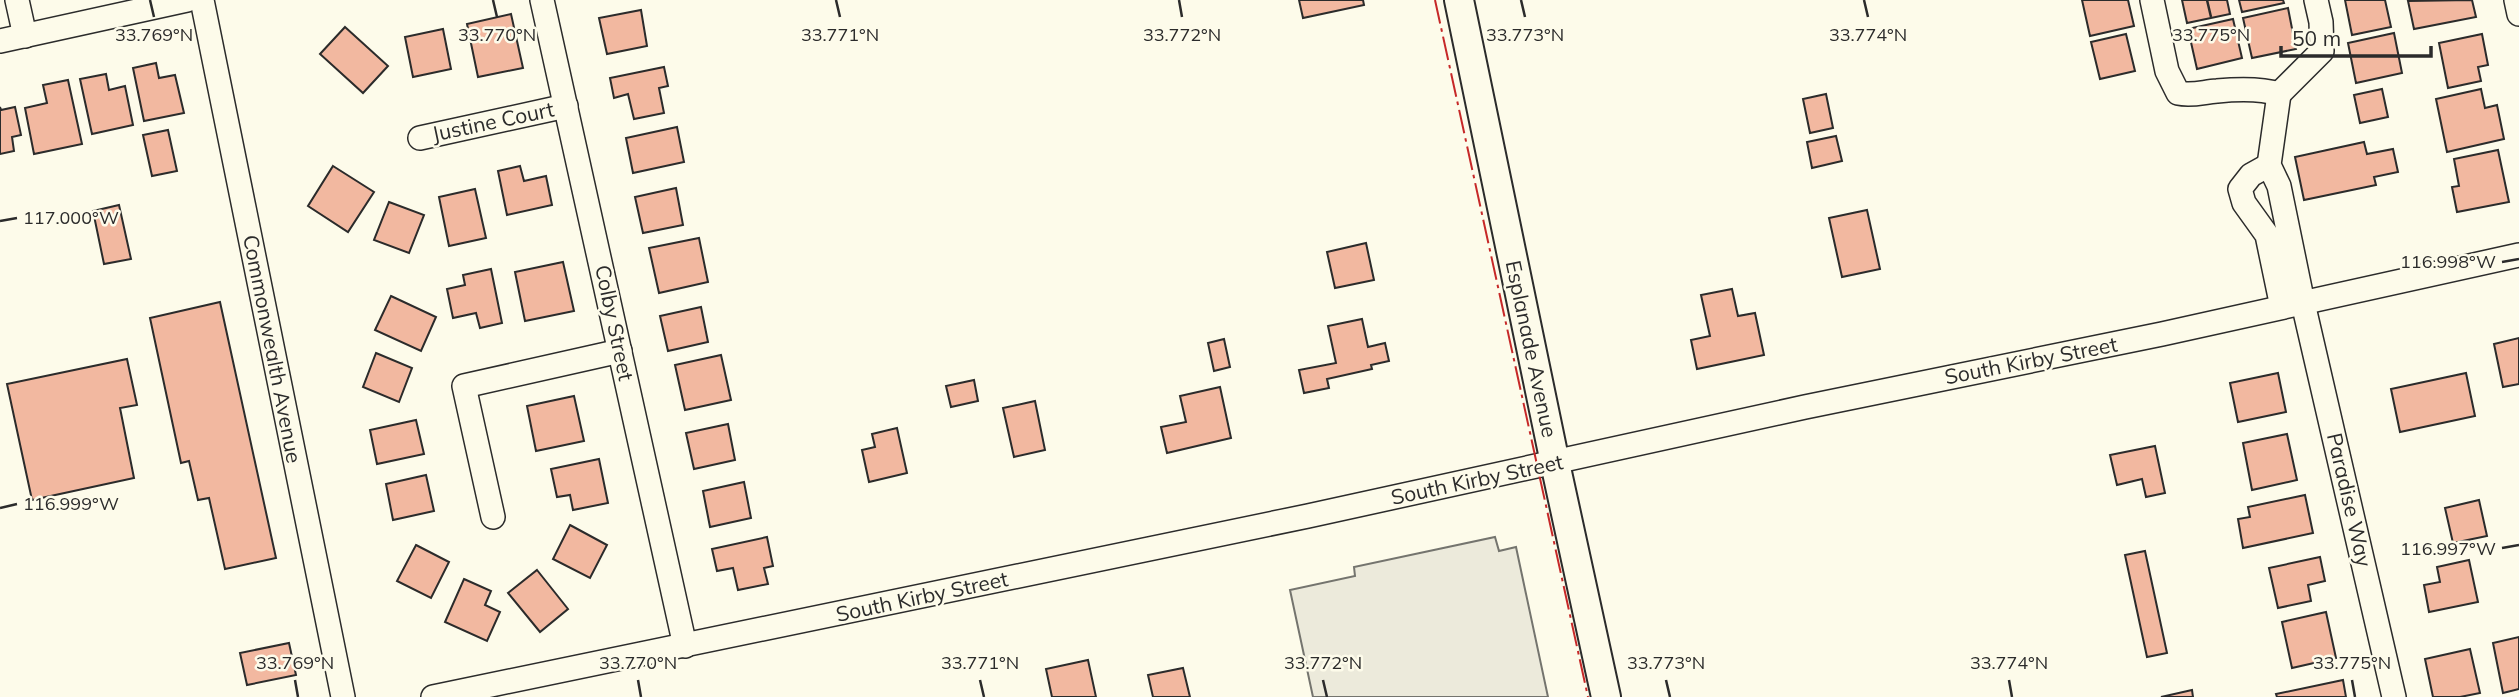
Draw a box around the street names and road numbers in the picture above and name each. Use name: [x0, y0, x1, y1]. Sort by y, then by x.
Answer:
street label: Justine Court: [429, 95, 556, 147]
street label: Commonwealth Avenue: [238, 232, 308, 465]
street label: Esplanade Avenue: [1501, 258, 1563, 440]
street label: Colby Street: [590, 262, 640, 383]
street label: South Kirby Street: [1942, 331, 2119, 390]
street label: Paradise Way: [2322, 430, 2378, 569]
street label: South Kirby Street: [1388, 448, 1565, 510]
street label: South Kirby Street: [833, 565, 1010, 627]

